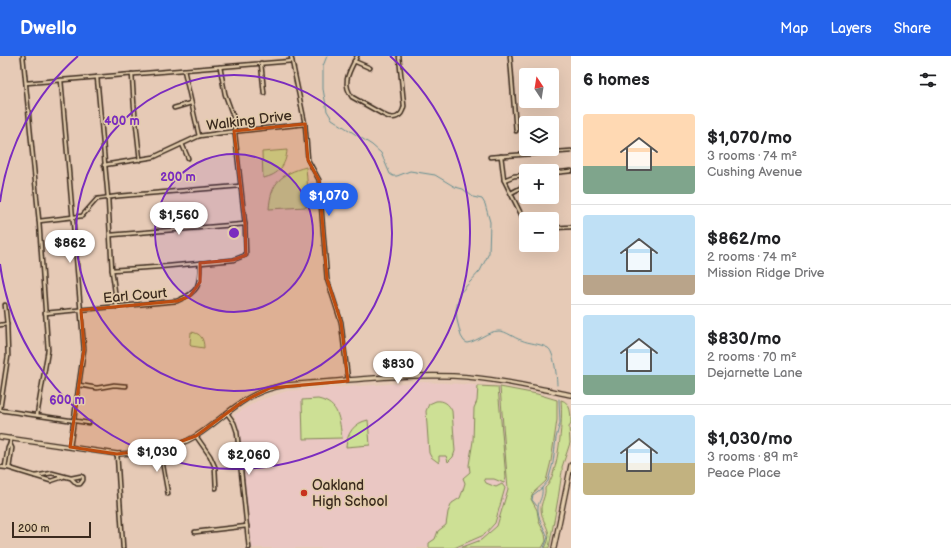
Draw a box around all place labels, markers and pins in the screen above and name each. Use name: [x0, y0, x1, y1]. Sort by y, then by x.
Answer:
pin: $1,070: [296, 183, 362, 217]
pin: $1,560: [146, 202, 212, 236]
centre of rings: [227, 226, 241, 240]
pin: $862: [46, 230, 94, 264]
pin: $830: [374, 351, 422, 385]
pin: $1,030: [124, 439, 190, 473]
pin: $2,060: [216, 442, 282, 476]
place label: Oakland High School: [312, 477, 388, 510]
marker: Oakland High School: [299, 488, 309, 498]

